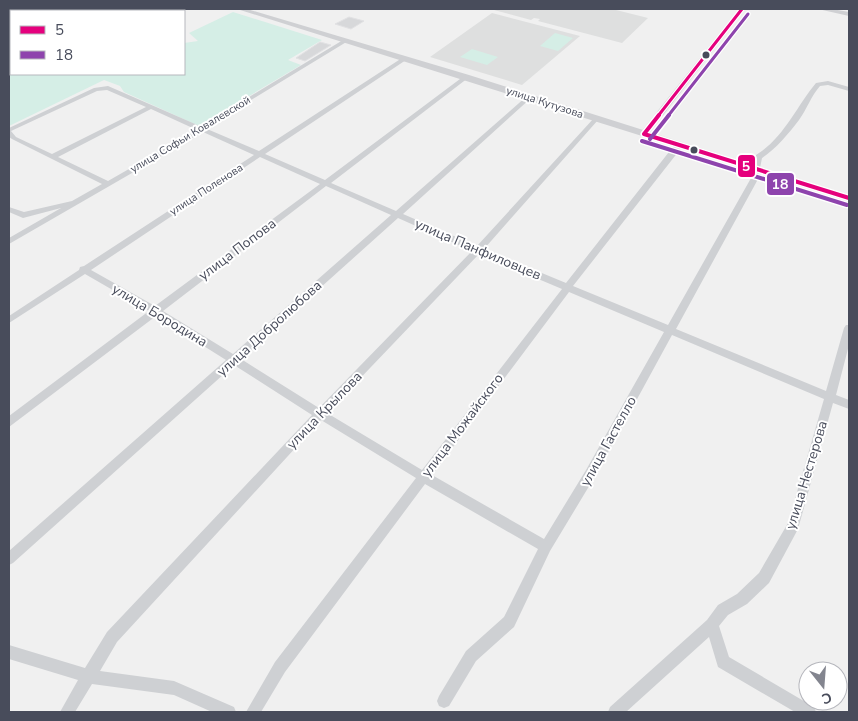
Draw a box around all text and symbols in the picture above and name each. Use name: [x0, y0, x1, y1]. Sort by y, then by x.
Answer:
legend: [10, 10, 185, 75]
text: 5: [55, 20, 64, 40]
text: 18: [55, 45, 73, 65]
unlabelled marker: [701, 50, 711, 60]
street label: улица Кутузова: [504, 83, 585, 122]
street label: улица Софьи Ковалевской: [127, 92, 253, 176]
unlabelled marker: [689, 145, 699, 155]
line badge: 5: [737, 154, 756, 178]
text: 5: [742, 157, 750, 176]
street label: улица Поленова: [167, 160, 246, 219]
line badge: 18: [766, 172, 795, 196]
text: 18: [772, 175, 788, 194]
street label: улица Попова: [195, 214, 280, 285]
street label: улица Панфиловцев: [412, 214, 544, 285]
street label: улица Добролюбова: [213, 276, 326, 381]
street label: улица Бородина: [108, 279, 211, 351]
street label: улица Крылова: [282, 367, 366, 453]
street label: улица Можайского: [417, 370, 508, 481]
street label: улица Гастелло: [576, 393, 641, 490]
street label: улица Нестерова: [781, 418, 832, 532]
north arrow: [798, 661, 848, 711]
text: С: [819, 687, 834, 709]

